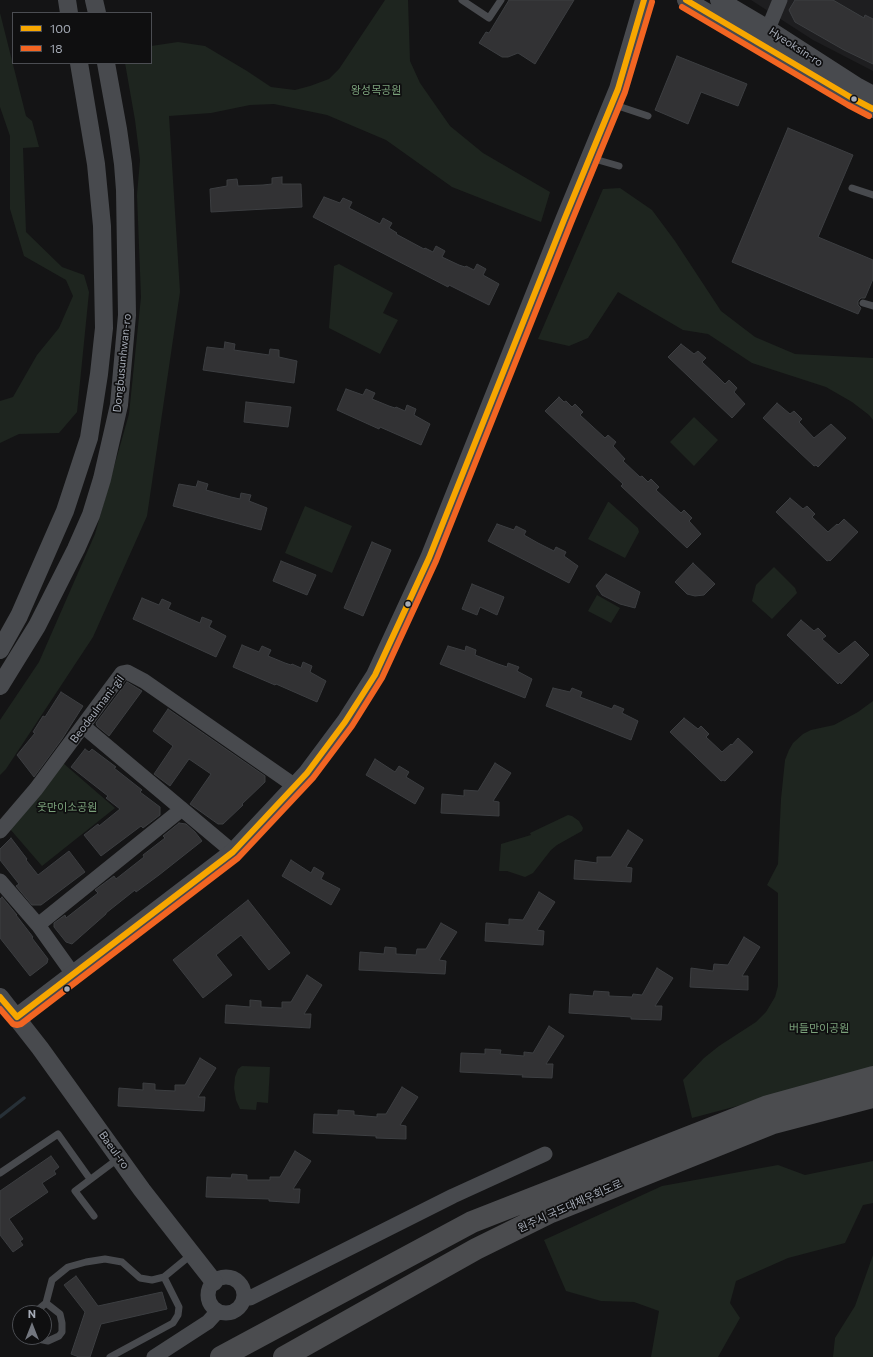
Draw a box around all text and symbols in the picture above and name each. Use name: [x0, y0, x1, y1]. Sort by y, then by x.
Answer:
legend: [12, 12, 152, 64]
text: 100: [50, 21, 71, 35]
street label: Hyeoksin-ro: [767, 25, 825, 69]
text: 18: [50, 41, 62, 55]
park label: 왕성목공원: [351, 83, 401, 97]
unlabelled marker: [849, 94, 859, 104]
street label: Dongbusunhwan-ro: [110, 313, 134, 413]
unlabelled marker: [403, 599, 413, 609]
street label: Beodeulmani-gil: [67, 673, 127, 745]
park label: 웃만이소공원: [37, 800, 97, 814]
unlabelled marker: [62, 984, 72, 994]
park label: 버들만이공원: [789, 1021, 849, 1035]
street label: Baeul-ro: [96, 1129, 132, 1171]
street label: 원주시 국도대체우회도로: [516, 1177, 624, 1235]
north arrow: [12, 1305, 52, 1345]
text: N: [28, 1307, 36, 1320]

